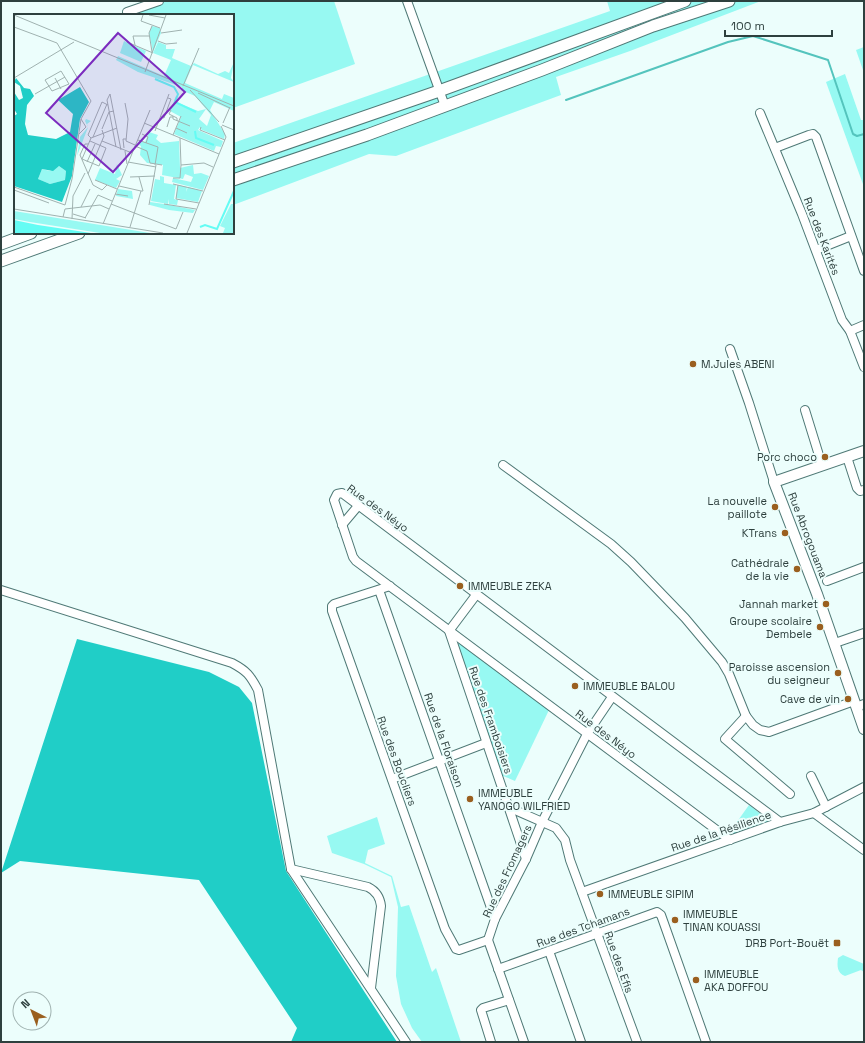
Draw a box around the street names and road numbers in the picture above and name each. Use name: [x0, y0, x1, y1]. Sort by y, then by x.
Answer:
street label: Rue des Karités: [801, 195, 843, 277]
street label: Rue des Néyo: [345, 481, 412, 535]
street label: Rue Abrogouama: [785, 490, 831, 580]
street label: Rue des Framboisiers: [466, 665, 516, 776]
street label: Rue de la Floraison: [421, 691, 467, 789]
street label: Rue des Néyo: [573, 707, 639, 762]
street label: Rue des Boucliers: [374, 714, 420, 808]
street label: Rue de la Résilience: [669, 807, 773, 855]
street label: Rue des Fromagers: [479, 822, 535, 920]
street label: Rue des Tchamans: [534, 904, 632, 950]
street label: Rue des Efis: [601, 929, 637, 995]

